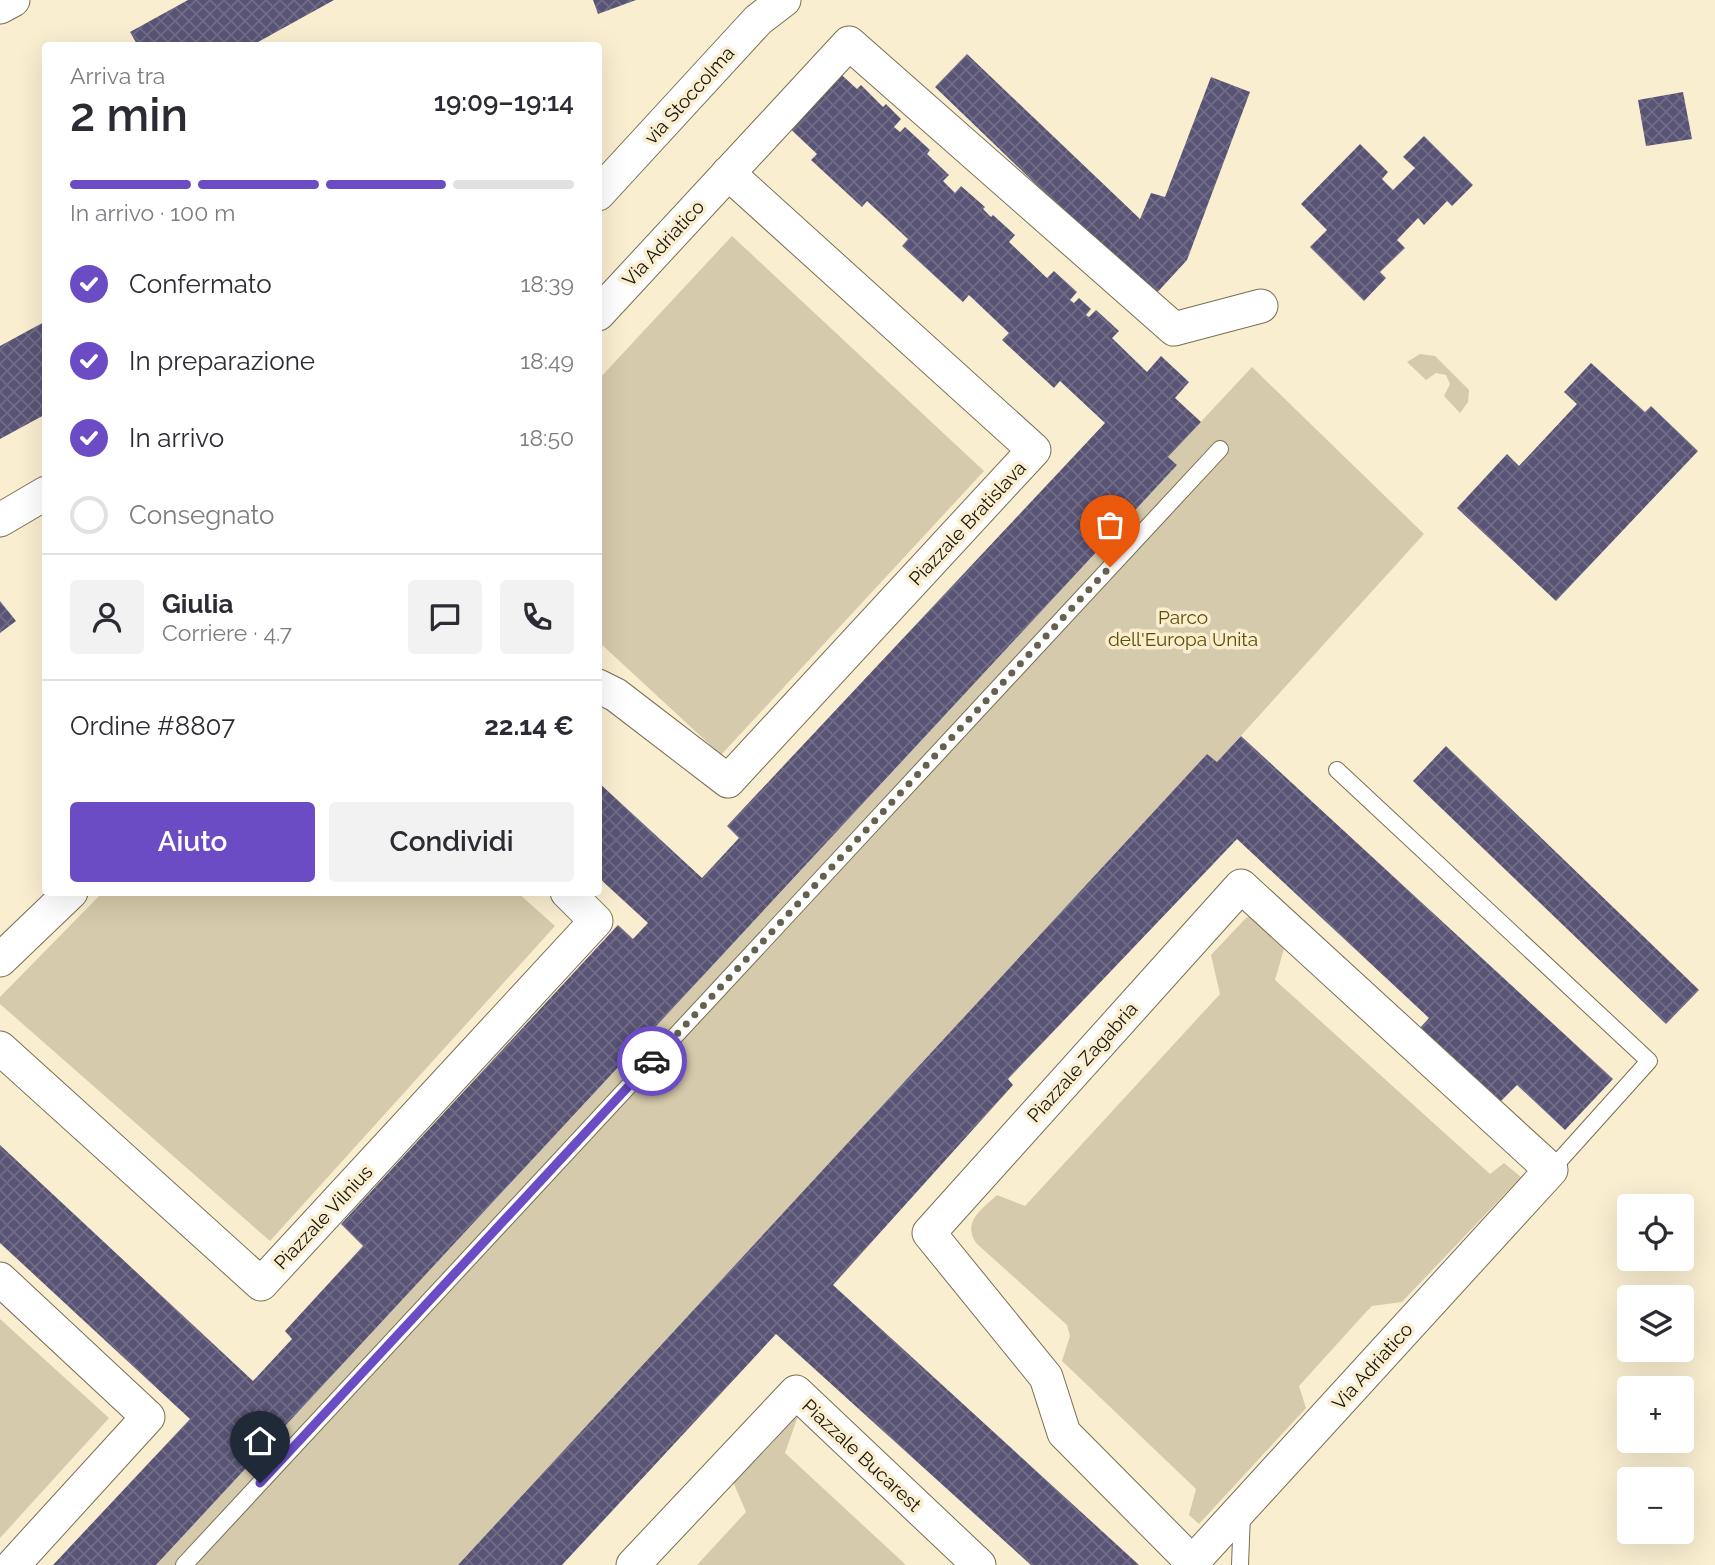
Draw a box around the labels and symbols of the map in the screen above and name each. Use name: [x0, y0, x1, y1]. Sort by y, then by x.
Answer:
street label: via Stoccolma: [640, 42, 738, 148]
street label: Via Adriatico: [618, 196, 708, 290]
street label: Piazzale Bratislava: [904, 457, 1030, 589]
pin: [1080, 495, 1140, 567]
park label: Parco dell'Europa Unita: [1108, 606, 1258, 650]
street label: Piazzale Zagabria: [1022, 997, 1142, 1127]
courier: [617, 1026, 687, 1096]
street label: Piazzale Vilnius: [269, 1161, 377, 1273]
street label: Via Adriatico: [1327, 1318, 1417, 1414]
street label: Piazzale Bucarest: [798, 1394, 926, 1516]
pin: [230, 1411, 290, 1483]

